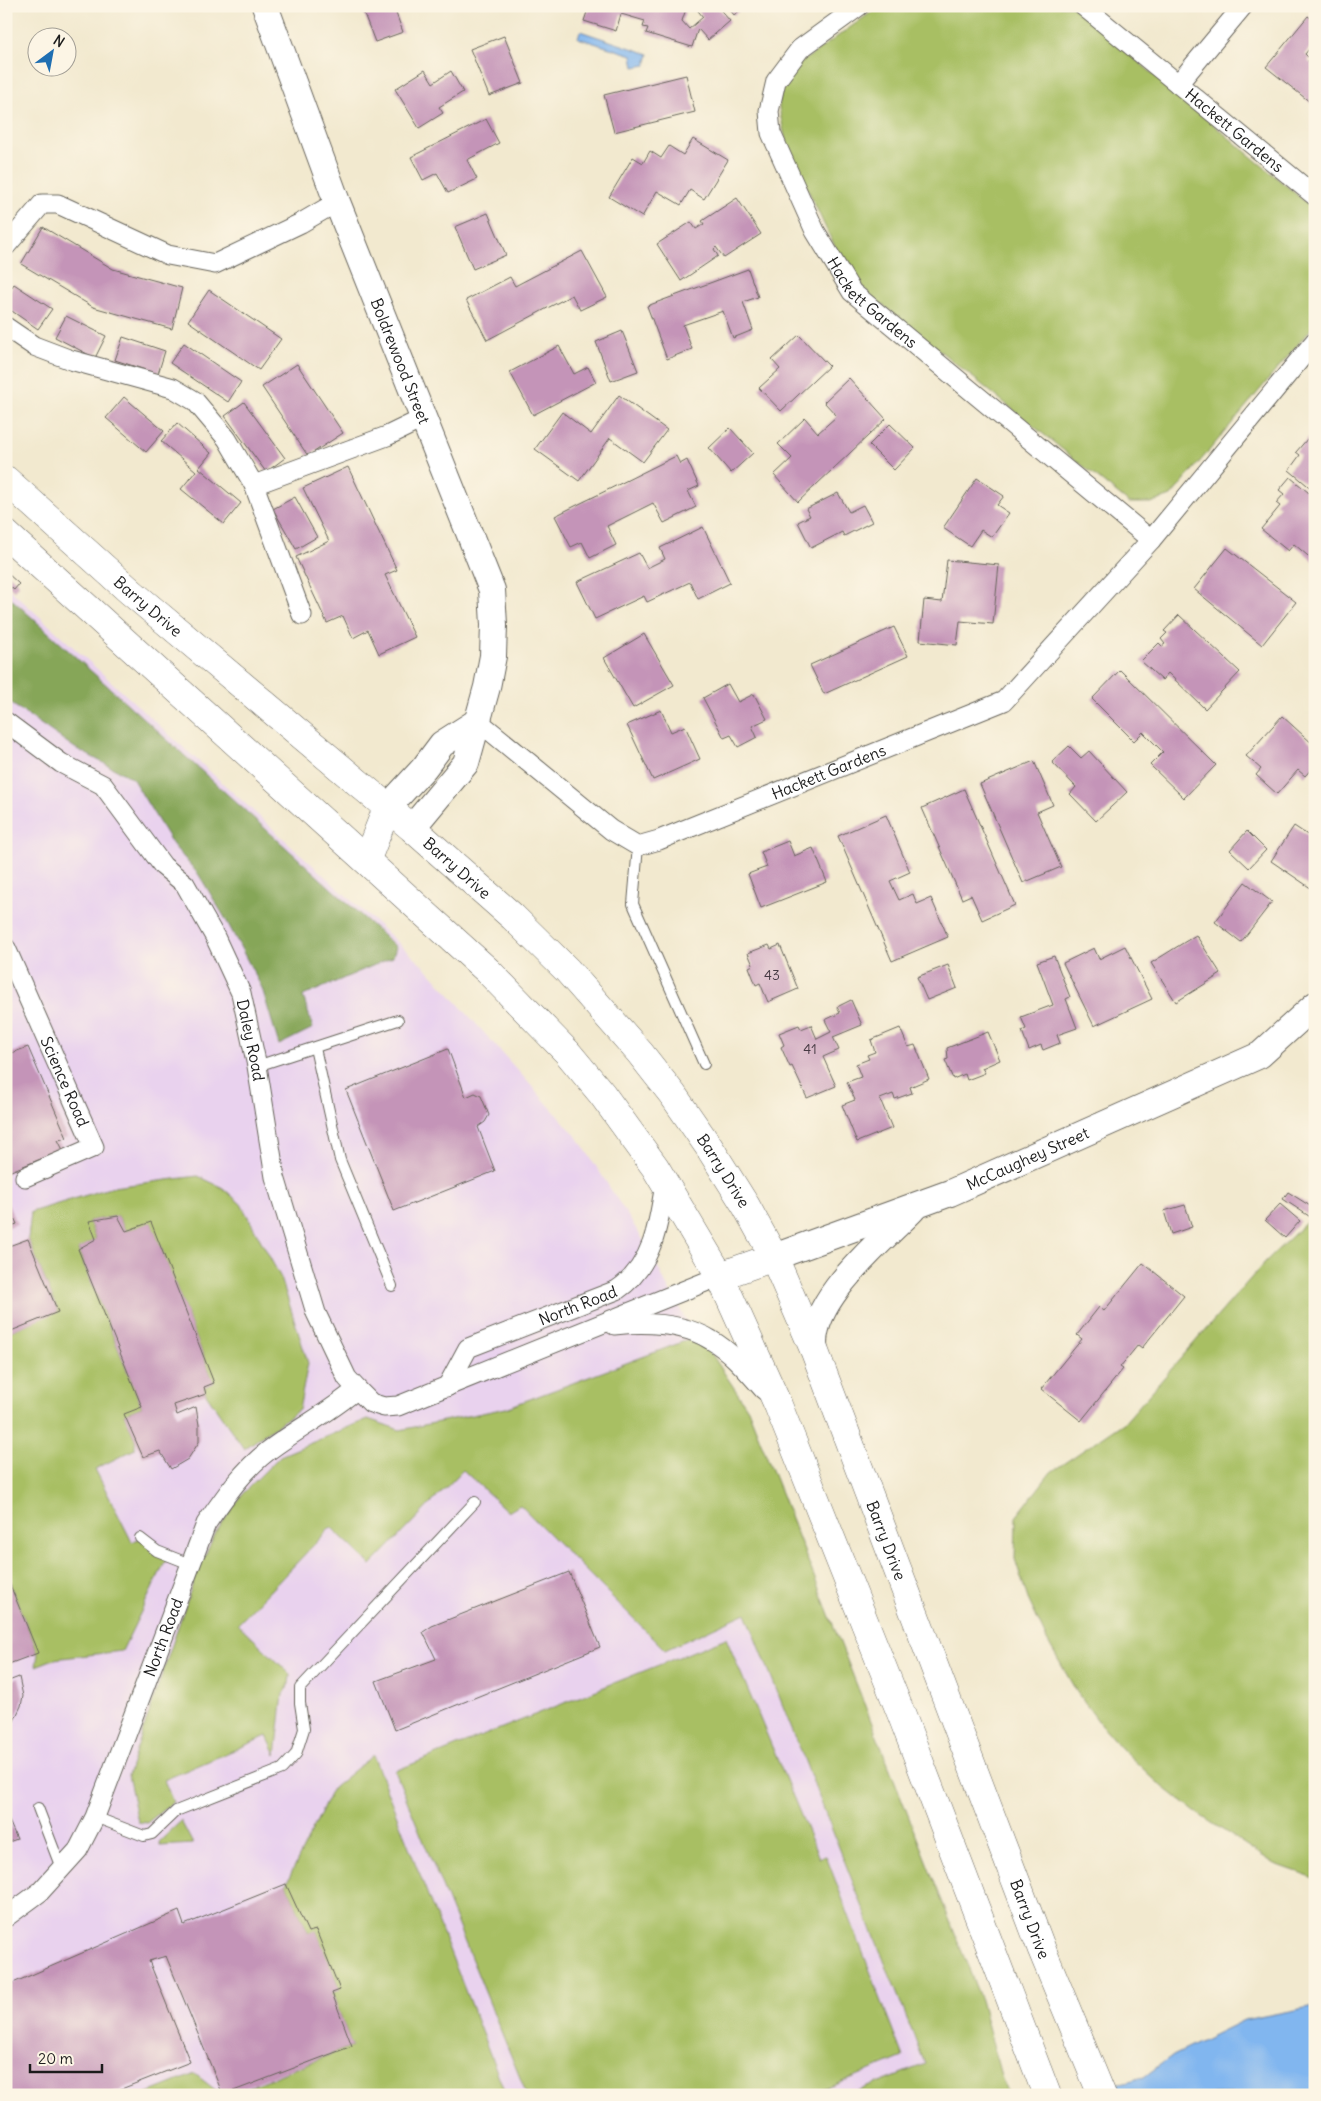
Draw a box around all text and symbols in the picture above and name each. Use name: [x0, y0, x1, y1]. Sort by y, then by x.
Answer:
north arrow: [28, 28, 78, 78]
text: N: [50, 31, 68, 51]
street label: Hackett Gardens: [1181, 84, 1288, 176]
street label: Hackett Gardens: [823, 253, 922, 352]
street label: Boldrewood Street: [366, 295, 435, 427]
street label: Barry Drive: [110, 571, 186, 641]
street label: Hackett Gardens: [768, 740, 889, 804]
street label: Barry Drive: [419, 833, 495, 903]
house number: 43: [764, 966, 780, 984]
street label: Daley Road: [233, 997, 269, 1082]
street label: Science Road: [36, 1033, 94, 1130]
house number: 41: [803, 1040, 817, 1058]
street label: McCaughey Street: [963, 1122, 1092, 1195]
street label: Barry Drive: [693, 1130, 754, 1211]
street label: North Road: [536, 1281, 620, 1330]
street label: Barry Drive: [862, 1498, 911, 1583]
street label: North Road: [139, 1595, 187, 1680]
street label: Barry Drive: [1006, 1876, 1055, 1962]
scale bar: [30, 2041, 102, 2073]
text: 20 m: [38, 2049, 73, 2068]

